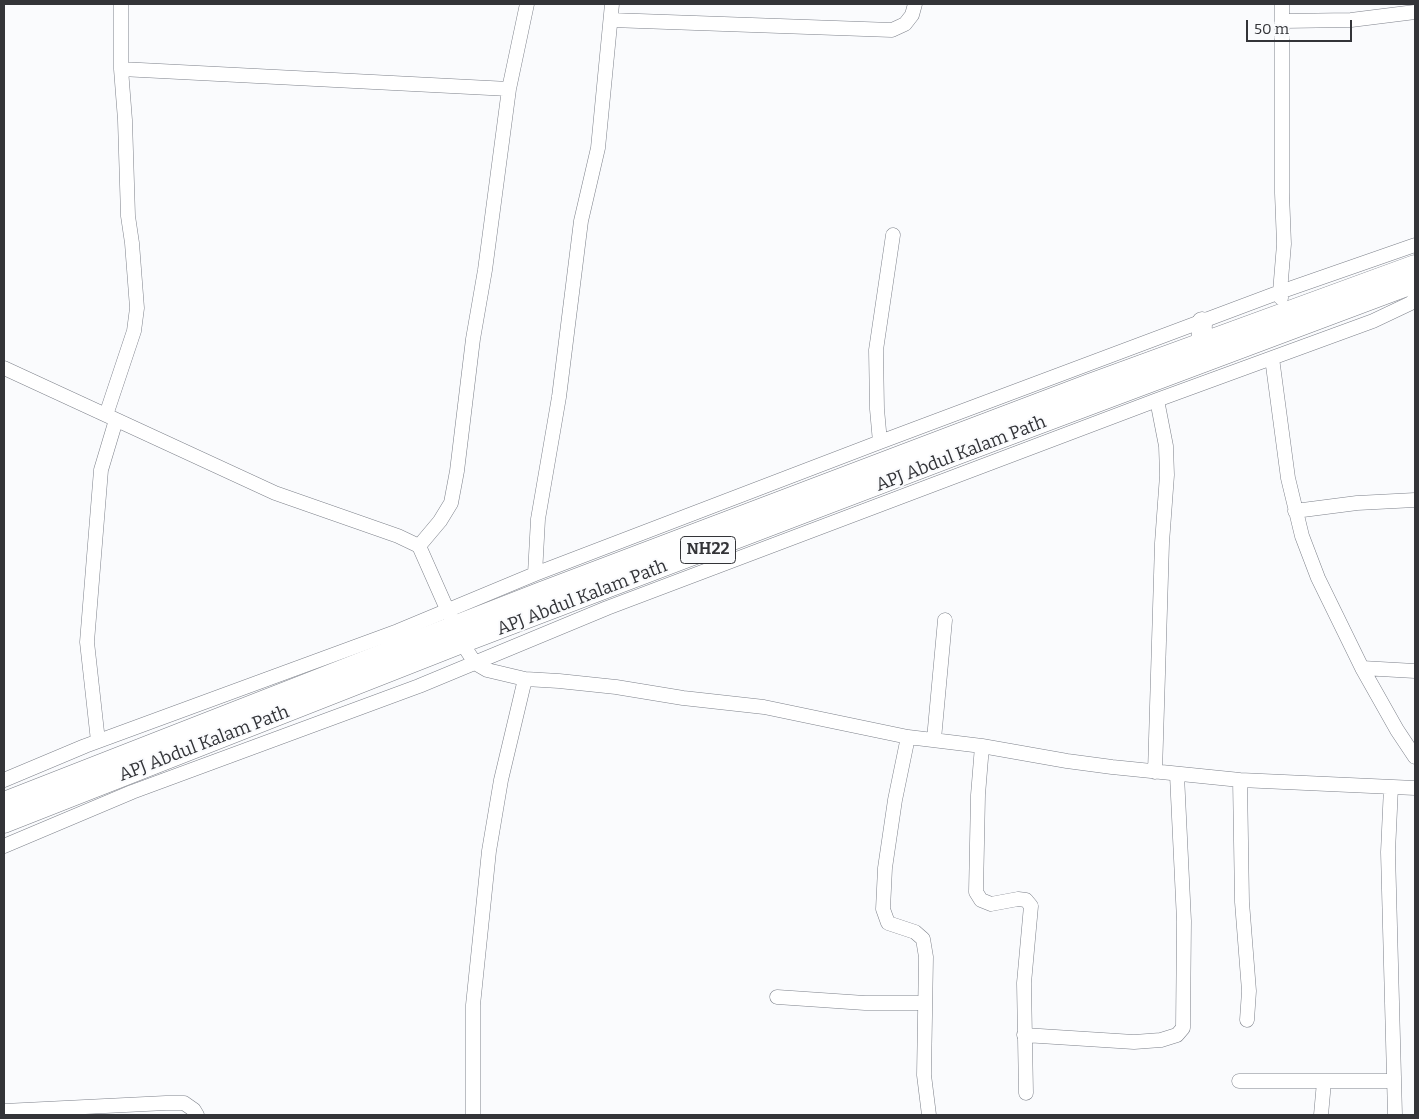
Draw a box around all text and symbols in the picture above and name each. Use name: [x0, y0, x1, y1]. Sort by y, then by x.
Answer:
scale bar: [1249, 10, 1355, 42]
text: 50 m: [1254, 20, 1289, 38]
street label: APJ Abdul Kalam Path: [873, 412, 1049, 496]
road number: NH22: [680, 536, 736, 564]
street label: APJ Abdul Kalam Path: [494, 556, 670, 640]
street label: APJ Abdul Kalam Path: [116, 702, 292, 786]

